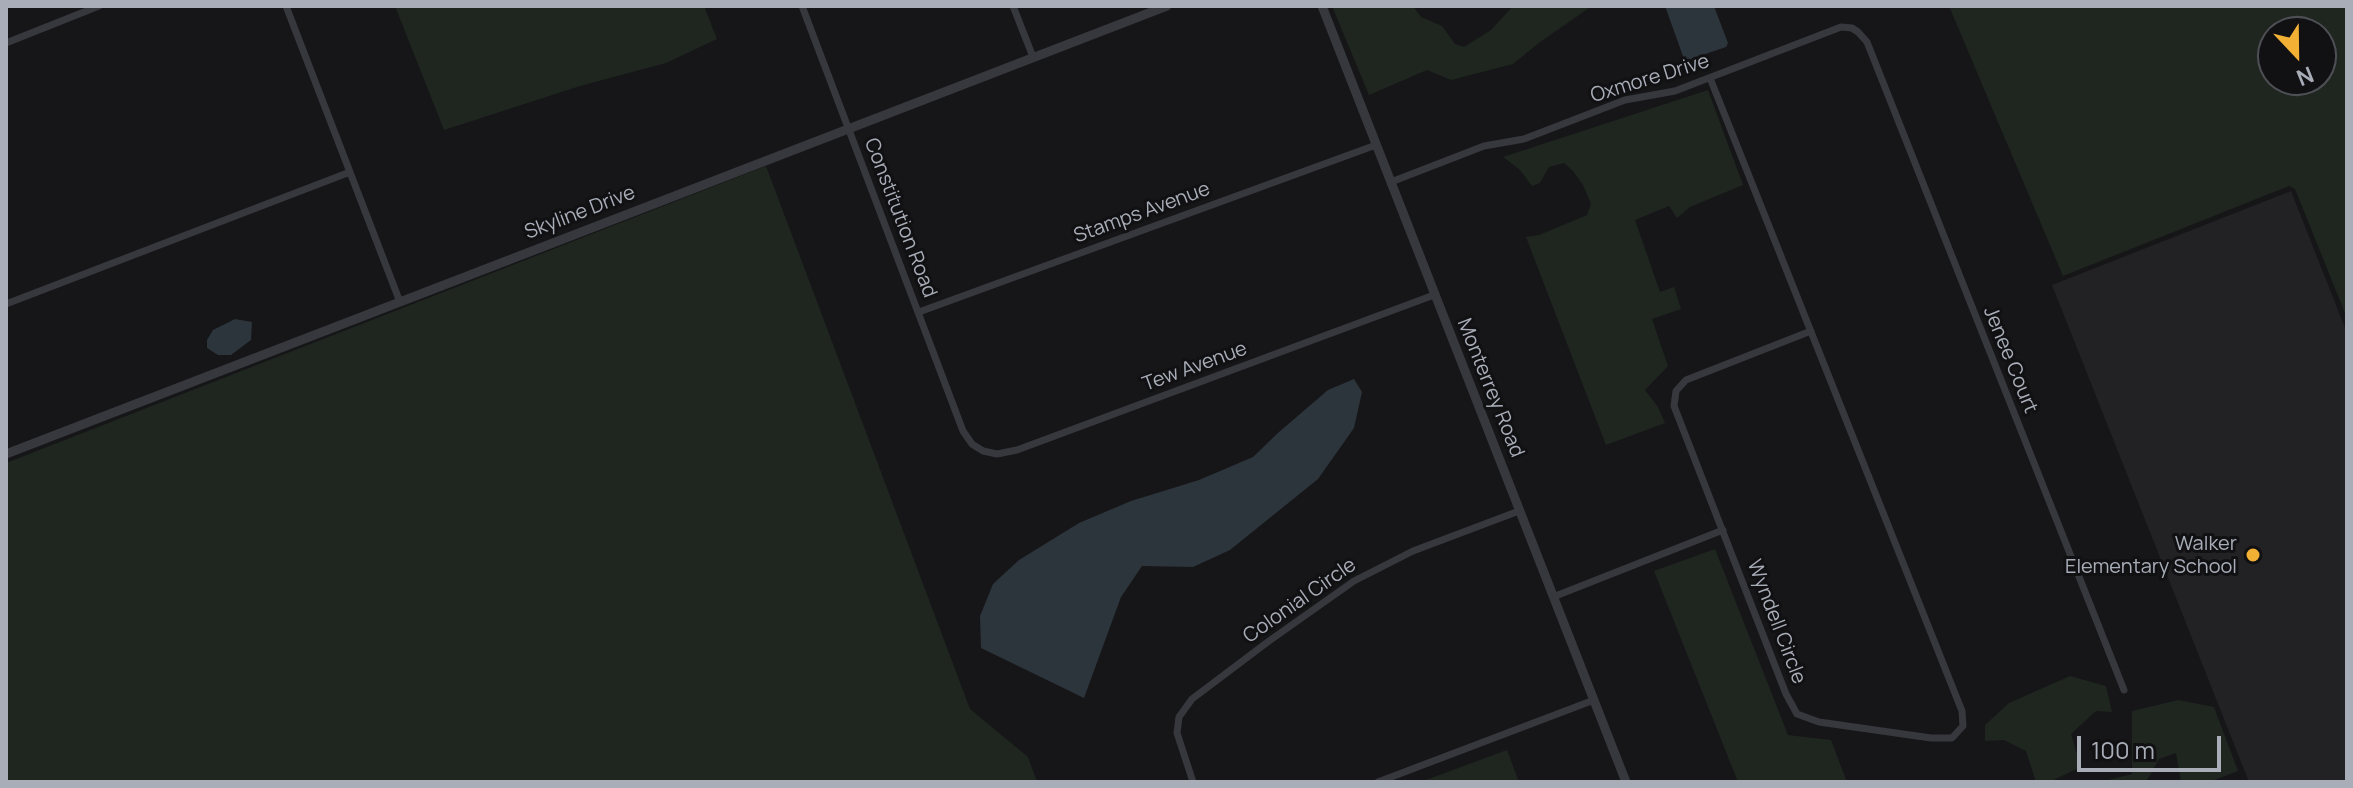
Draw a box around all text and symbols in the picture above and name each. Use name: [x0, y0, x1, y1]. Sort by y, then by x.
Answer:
north arrow: [2257, 16, 2337, 96]
street label: Oxmore Drive: [1588, 50, 1712, 108]
text: N: [2292, 60, 2318, 93]
street label: Constitution Road: [859, 135, 941, 301]
street label: Stamps Avenue: [1071, 177, 1213, 249]
street label: Skyline Drive: [521, 181, 639, 245]
street label: Jenee Court: [1978, 303, 2042, 417]
street label: Monterrey Road: [1451, 315, 1529, 461]
street label: Tew Avenue: [1139, 337, 1251, 397]
place label: Walker Elementary School: [2065, 532, 2237, 579]
marker: Walker Elementary School: [2244, 546, 2262, 564]
street label: Colonial Circle: [1239, 553, 1361, 649]
street label: Wyndell Circle: [1741, 557, 1811, 687]
scale bar: [2081, 720, 2225, 770]
text: 100 m: [2091, 733, 2155, 766]

